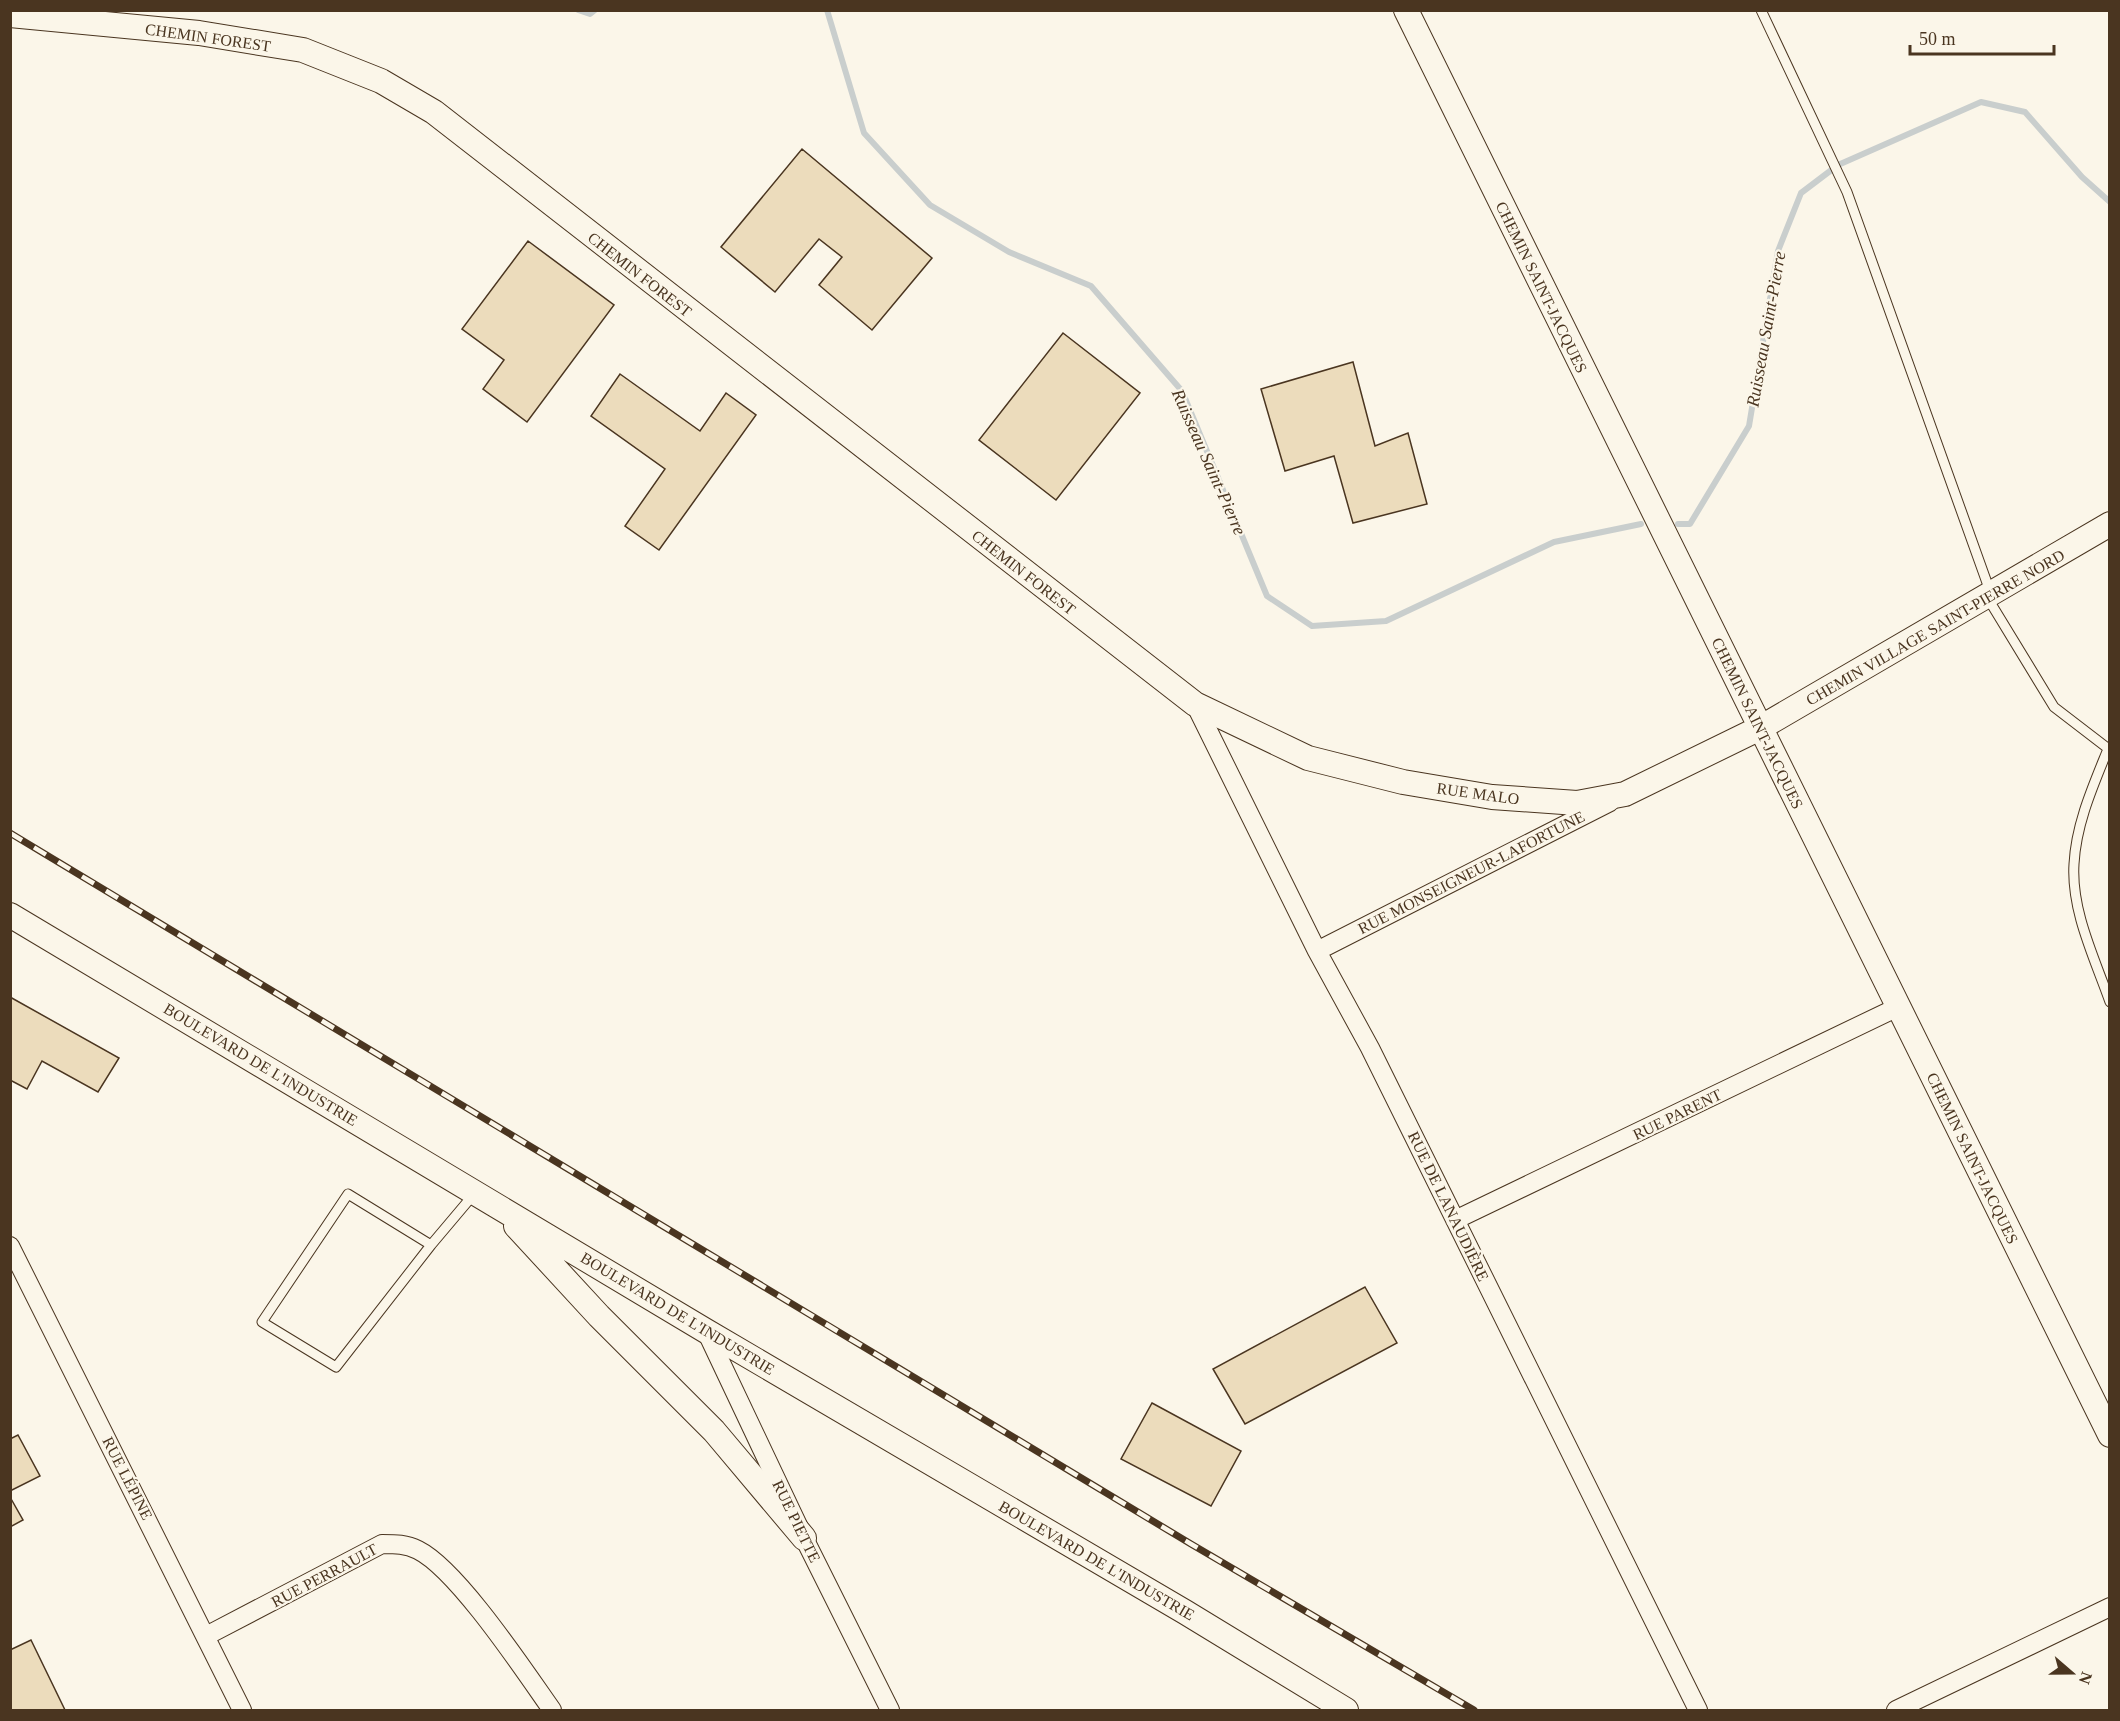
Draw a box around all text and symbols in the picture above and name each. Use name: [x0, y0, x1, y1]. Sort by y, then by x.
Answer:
scale bar: [1910, 18, 2054, 56]
street label: CHEMIN FOREST: [144, 20, 272, 55]
text: 50 m: [1919, 29, 1956, 49]
street label: CHEMIN SAINT-JACQUES: [1493, 199, 1590, 376]
street label: CHEMIN FOREST: [585, 229, 695, 320]
water label: Ruisseau Saint-Pierre: [1742, 250, 1790, 409]
water label: Ruisseau Saint-Pierre: [1167, 385, 1250, 538]
street label: CHEMIN FOREST: [969, 527, 1079, 618]
street label: CHEMIN VILLAGE SAINT-PIERRE NORD: [1803, 546, 2067, 709]
street label: CHEMIN SAINT-JACQUES: [1709, 635, 1806, 812]
street label: RUE MALO: [1436, 779, 1520, 808]
street label: RUE MONSEIGNEUR-LAFORTUNE: [1355, 808, 1587, 937]
street label: BOULEVARD DE L'INDUSTRIE: [161, 1000, 361, 1129]
street label: CHEMIN SAINT-JACQUES: [1924, 1070, 2021, 1247]
street label: RUE PARENT: [1630, 1086, 1725, 1143]
street label: RUE DE LANAUDIÈRE: [1405, 1128, 1493, 1284]
street label: BOULEVARD DE L'INDUSTRIE: [578, 1249, 778, 1378]
street label: RUE LÉPINE: [99, 1433, 157, 1523]
street label: RUE PIETTE: [769, 1477, 824, 1565]
street label: BOULEVARD DE L'INDUSTRIE: [996, 1497, 1198, 1624]
street label: RUE PERRAULT: [269, 1540, 380, 1610]
north arrow: [2042, 1643, 2102, 1703]
text: N: [2076, 1670, 2096, 1687]

